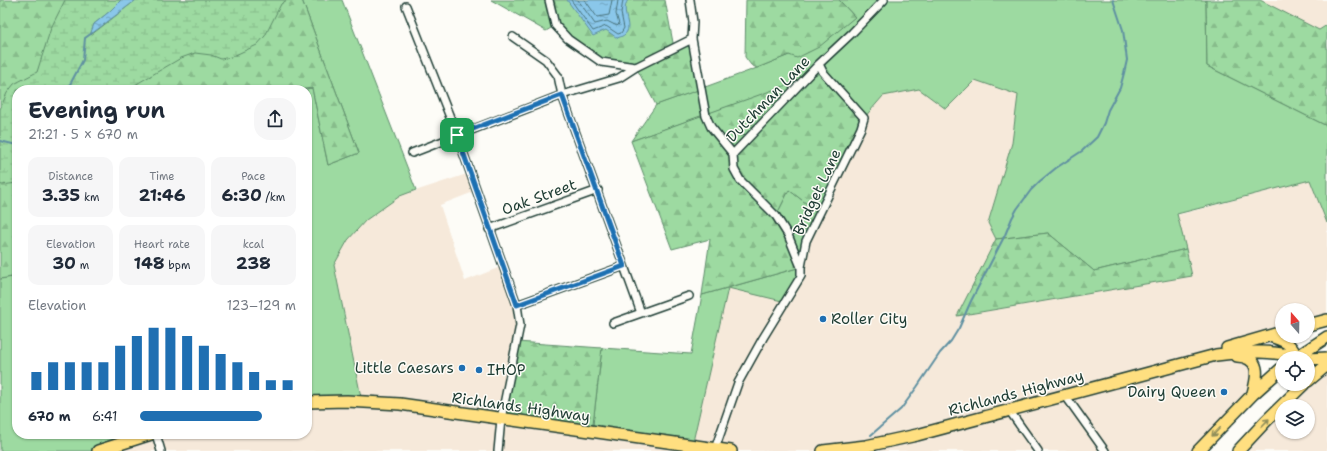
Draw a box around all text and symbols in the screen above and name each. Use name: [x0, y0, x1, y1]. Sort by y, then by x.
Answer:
street label: Dutchman Lane: [722, 52, 814, 146]
text: Evening run: [28, 96, 165, 125]
button: share: [254, 98, 296, 140]
pin: [440, 118, 474, 152]
icon: arrive: [446, 124, 468, 146]
text: 21:21 · 5 × 670 m: [28, 126, 138, 143]
street label: Bridget Lane: [788, 146, 846, 238]
text: Distance: [48, 169, 93, 184]
text: Time: [149, 169, 175, 184]
text: Pace: [241, 169, 265, 184]
street label: Oak Street: [499, 174, 579, 220]
text: 3.35: [42, 184, 80, 206]
text: 21:46: [138, 184, 186, 206]
text: 6:30: [221, 184, 262, 206]
text: km: [80, 190, 100, 205]
text: /km: [262, 190, 285, 205]
text: Elevation: [46, 237, 95, 252]
text: Heart rate: [134, 237, 190, 252]
text: kcal: [243, 237, 264, 252]
text: 30: [52, 252, 76, 274]
text: 148: [134, 252, 165, 274]
text: 238: [236, 252, 271, 274]
text: m: [76, 258, 89, 273]
text: bpm: [165, 258, 190, 273]
text: Elevation: [28, 297, 86, 314]
text: 123–129 m: [227, 297, 296, 314]
north arrow: [1275, 303, 1315, 343]
map controls: [1275, 303, 1315, 439]
place label: Roller City: [831, 309, 907, 329]
marker: Roller City: [818, 314, 828, 324]
button: locate: [1275, 351, 1315, 391]
place label: Little Caesars: [355, 358, 454, 378]
place label: IHOP: [487, 360, 526, 380]
marker: Little Caesars: [457, 363, 467, 373]
marker: IHOP: [474, 365, 484, 375]
street label: Richlands Highway: [946, 365, 1086, 421]
place label: Dairy Queen: [1127, 382, 1216, 402]
street label: Richlands Highway: [451, 387, 591, 427]
marker: Dairy Queen: [1219, 387, 1229, 397]
button: layers: [1275, 399, 1315, 439]
text: 670 m: [28, 408, 71, 425]
text: 6:41: [92, 408, 117, 425]
one-way arrow: [1260, 418, 1270, 428]
one-way arrow: [1211, 427, 1221, 437]

